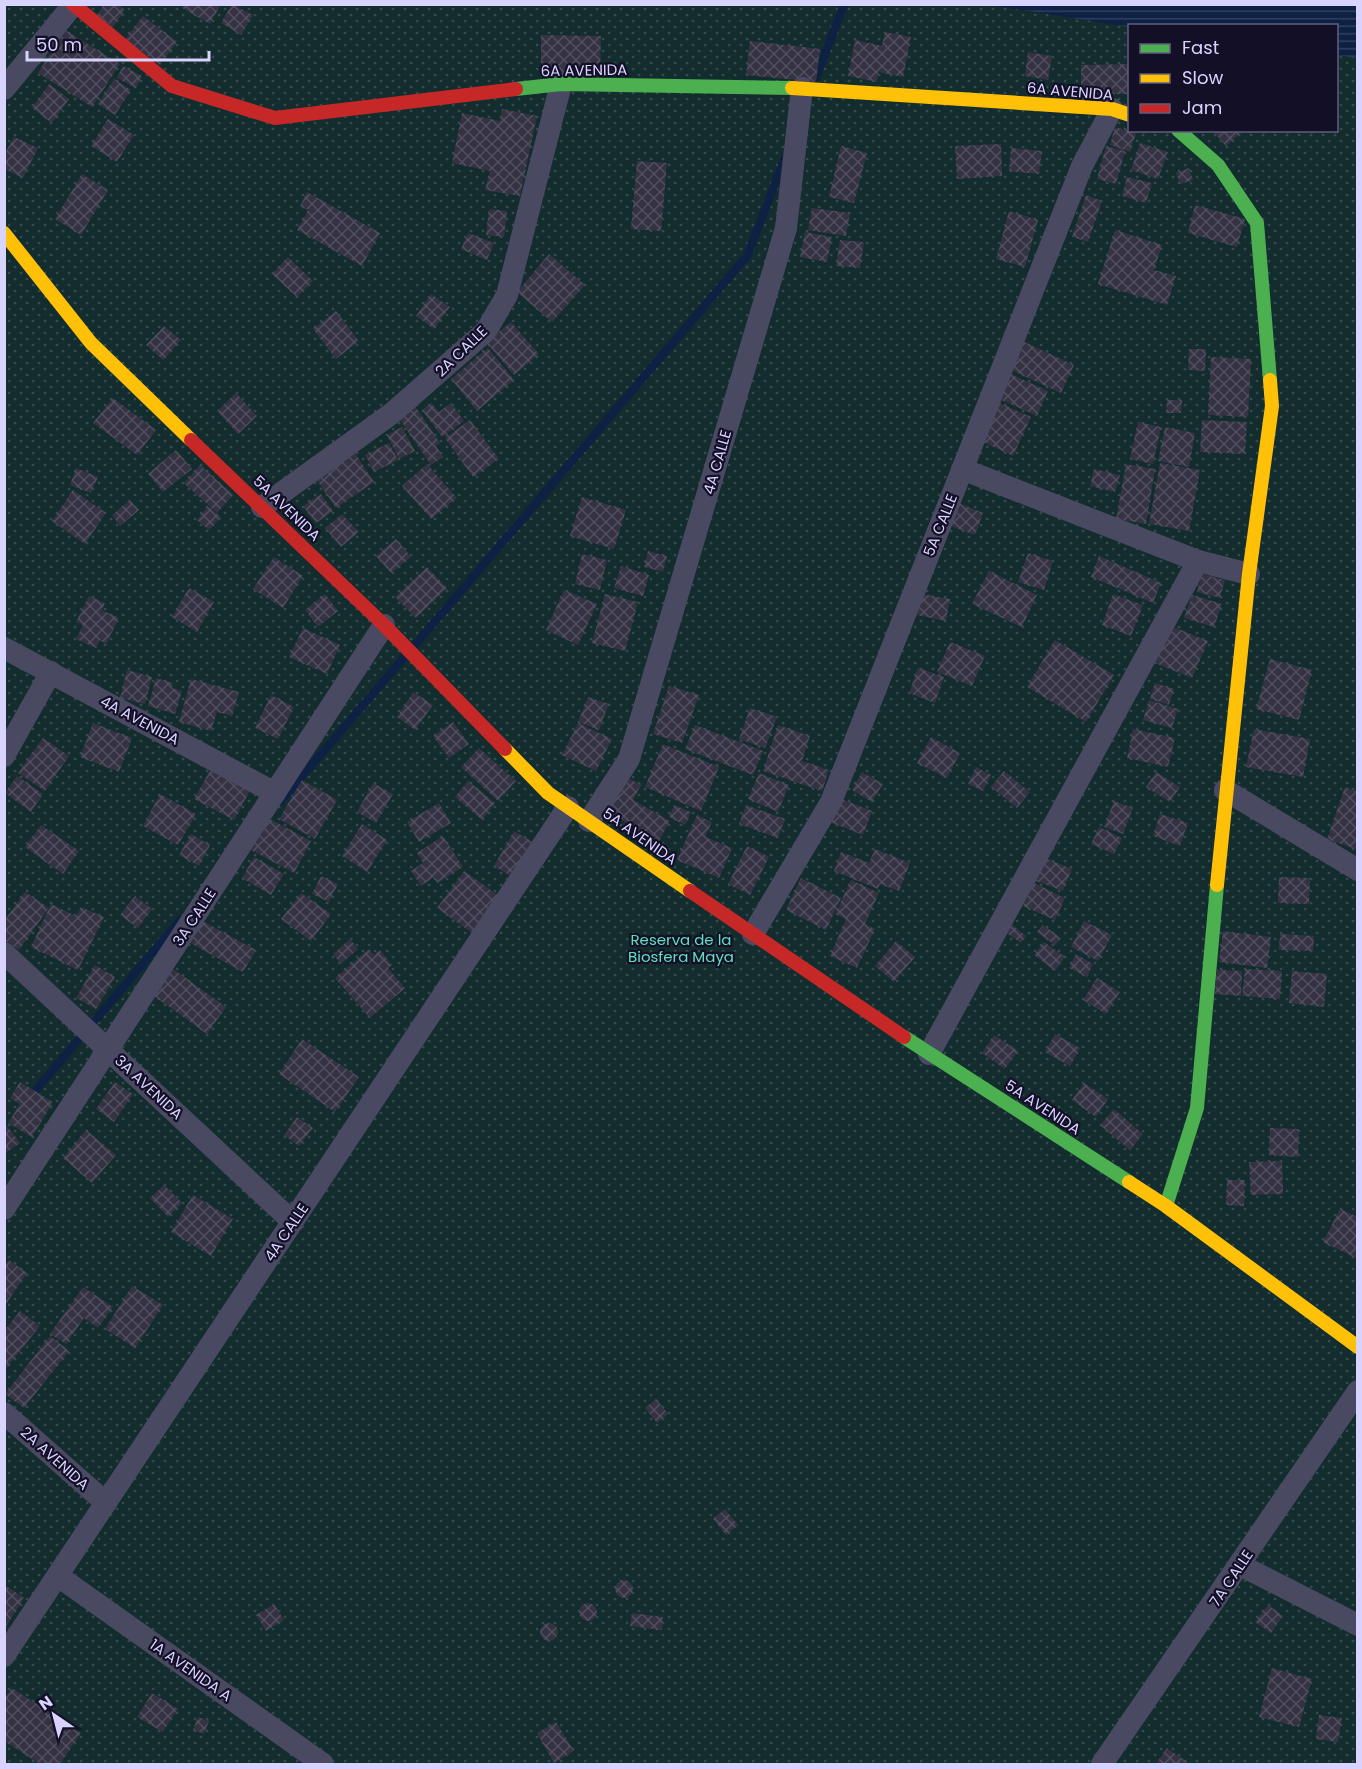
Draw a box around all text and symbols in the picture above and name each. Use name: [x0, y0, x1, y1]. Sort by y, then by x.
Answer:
scale bar: [27, 24, 208, 62]
legend: [1128, 24, 1338, 132]
text: 50 m: [36, 32, 82, 57]
text: Fast: [1182, 35, 1219, 60]
street label: 6A AVENIDA: [541, 59, 627, 81]
text: Slow: [1182, 65, 1224, 90]
street label: 6A AVENIDA: [1026, 77, 1114, 105]
text: Jam: [1182, 95, 1222, 120]
street label: 2A CALLE: [430, 321, 492, 381]
street label: 4A CALLE: [698, 427, 736, 497]
street label: 5A AVENIDA: [249, 470, 325, 546]
street label: 5A CALLE: [918, 491, 962, 559]
street label: 4A AVENIDA: [97, 690, 183, 750]
street label: 5A AVENIDA: [599, 803, 681, 869]
street label: 3A CALLE: [167, 884, 221, 950]
park label: Reserva de la Biosfera Maya: [628, 929, 734, 967]
street label: 3A AVENIDA: [110, 1050, 188, 1124]
street label: 5A AVENIDA: [1001, 1075, 1085, 1139]
street label: 4A CALLE: [259, 1199, 313, 1265]
street label: 2A AVENIDA: [16, 1422, 94, 1494]
street label: 7A CALLE: [1204, 1545, 1258, 1611]
street label: 1A AVENIDA A: [146, 1634, 236, 1706]
north arrow: [24, 1685, 84, 1745]
text: N: [34, 1690, 57, 1716]

